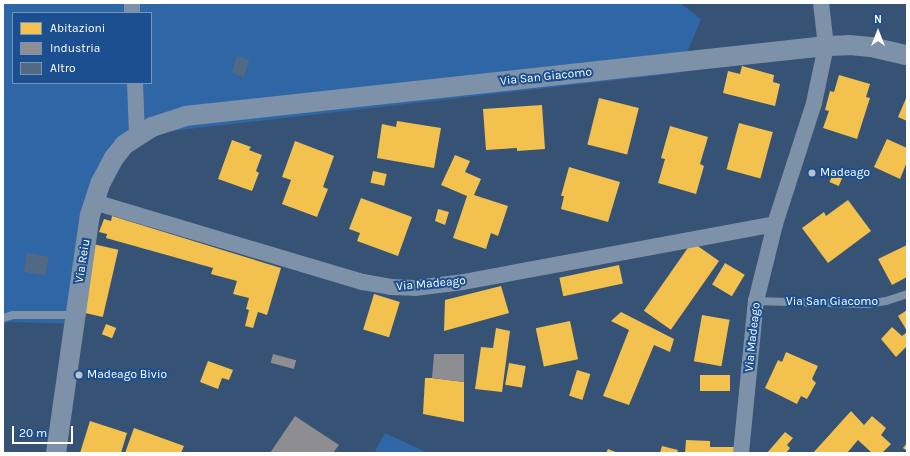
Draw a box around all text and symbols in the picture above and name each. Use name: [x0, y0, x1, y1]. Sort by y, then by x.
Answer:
legend: [12, 12, 152, 84]
north arrow: [858, 12, 898, 52]
text: N: [874, 13, 882, 26]
text: Abitazioni: [50, 21, 105, 35]
text: Industria: [50, 41, 100, 55]
text: Altro: [50, 61, 76, 75]
street label: Via San Giacomo: [499, 65, 593, 89]
place label: Madeago: [820, 166, 870, 180]
marker: Madeago: [807, 168, 817, 178]
street label: Via Reiu: [72, 238, 94, 284]
street label: Via Madeago: [396, 274, 466, 294]
street label: Via San Giacomo: [786, 295, 878, 309]
street label: Via Madeago: [742, 302, 764, 372]
place label: Madeago Bivio: [87, 368, 167, 382]
marker: Madeago Bivio: [74, 370, 84, 380]
scale bar: [14, 418, 75, 444]
text: 20 m: [19, 426, 47, 440]

